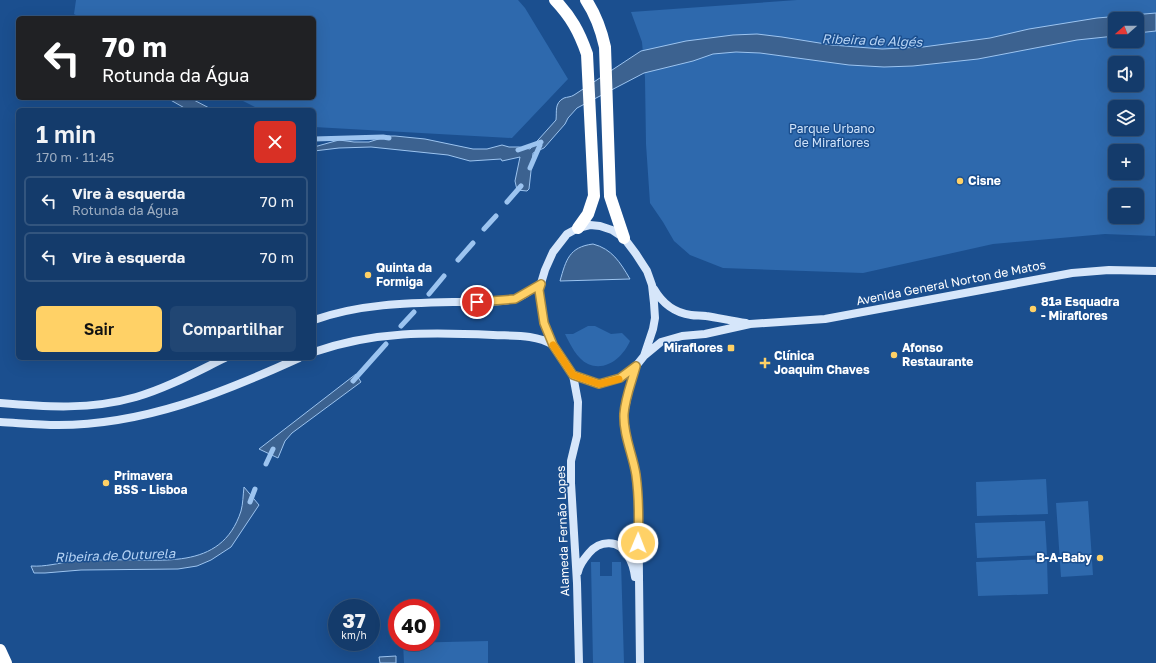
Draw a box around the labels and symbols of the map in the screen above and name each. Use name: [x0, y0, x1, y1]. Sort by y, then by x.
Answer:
north arrow: [1108, 12, 1144, 48]
water label: Ribeira de Algés: [821, 30, 924, 50]
park label: Parque Urbano de Miraflores: [789, 121, 875, 150]
place label: Cisne: [968, 173, 1001, 188]
marker: Cisne: [955, 176, 965, 186]
street label: Avenida General Norton de Matos: [855, 257, 1047, 308]
place label: Quinta da Formiga: [376, 260, 432, 289]
marker: Quinta da Formiga: [363, 270, 373, 280]
pin: [460, 285, 494, 319]
place label: 81ª Esquadra - Miraflores: [1041, 294, 1119, 323]
marker: 81ª Esquadra - Miraflores: [1028, 304, 1038, 314]
place label: Miraflores: [664, 340, 723, 355]
place label: Afonso Restaurante: [902, 340, 973, 369]
marker: Miraflores: [726, 343, 736, 353]
place label: Clínica Joaquim Chaves: [774, 348, 870, 377]
marker: Afonso Restaurante: [889, 350, 899, 360]
marker: Clínica Joaquim Chaves: [759, 357, 771, 369]
street label: Alameda Fernão Lopes: [553, 465, 572, 597]
place label: Primavera BSS - Lisboa: [114, 468, 188, 497]
marker: Primavera BSS - Lisboa: [101, 478, 111, 488]
position arrow: [617, 522, 659, 564]
water label: Ribeira de Outurela: [55, 545, 176, 565]
place label: B-A-Baby: [1036, 550, 1093, 565]
marker: B-A-Baby: [1095, 553, 1105, 563]
speed limit sign: 40: [388, 599, 440, 651]

